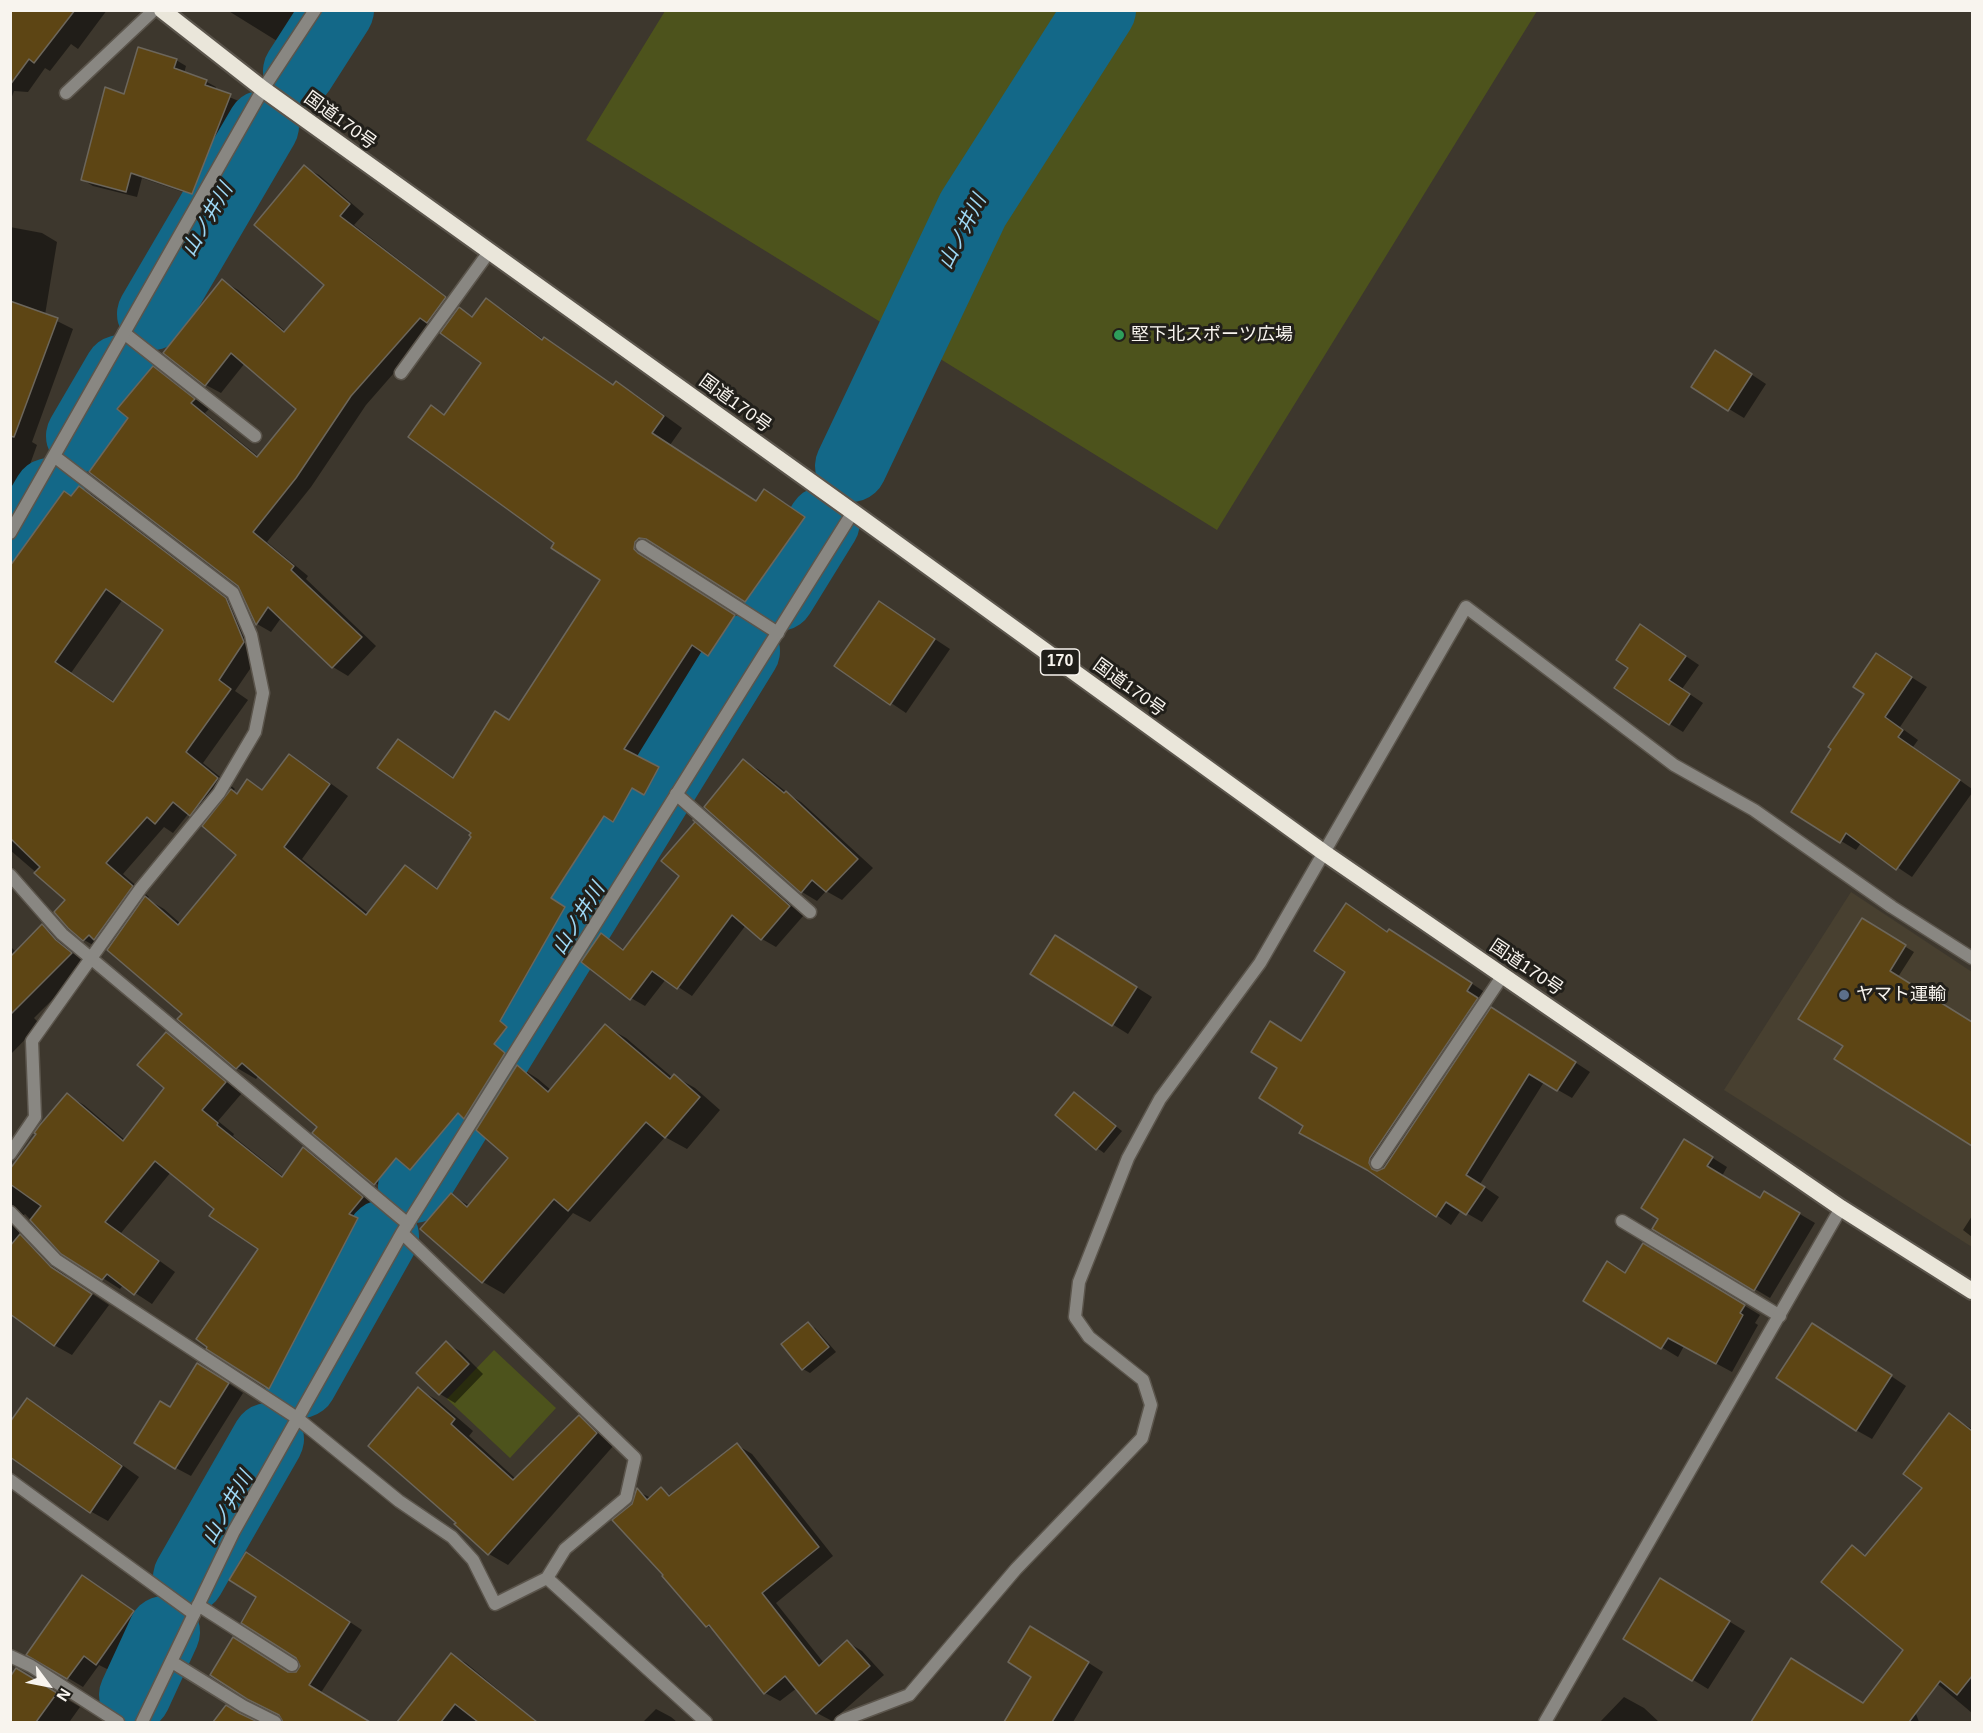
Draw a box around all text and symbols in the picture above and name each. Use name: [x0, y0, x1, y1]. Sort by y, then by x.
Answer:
street label: 国道170号: [300, 88, 380, 154]
water label: 山ノ井川: [178, 179, 238, 261]
water label: 山ノ井川: [934, 191, 992, 273]
place label: 堅下北スポーツ広場: [1131, 324, 1293, 346]
marker: 堅下北スポーツ広場: [1112, 328, 1126, 342]
street label: 国道170号: [695, 371, 775, 437]
road number: 170: [1040, 649, 1080, 675]
street label: 国道170号: [1089, 655, 1169, 721]
water label: 山ノ井川: [548, 879, 610, 959]
street label: 国道170号: [1485, 936, 1567, 1000]
place label: ヤマト運輸: [1856, 984, 1946, 1006]
marker: ヤマト運輸: [1837, 988, 1851, 1002]
water label: 山ノ井川: [198, 1467, 258, 1549]
north arrow: [18, 1655, 78, 1715]
text: N: [53, 1685, 74, 1704]

